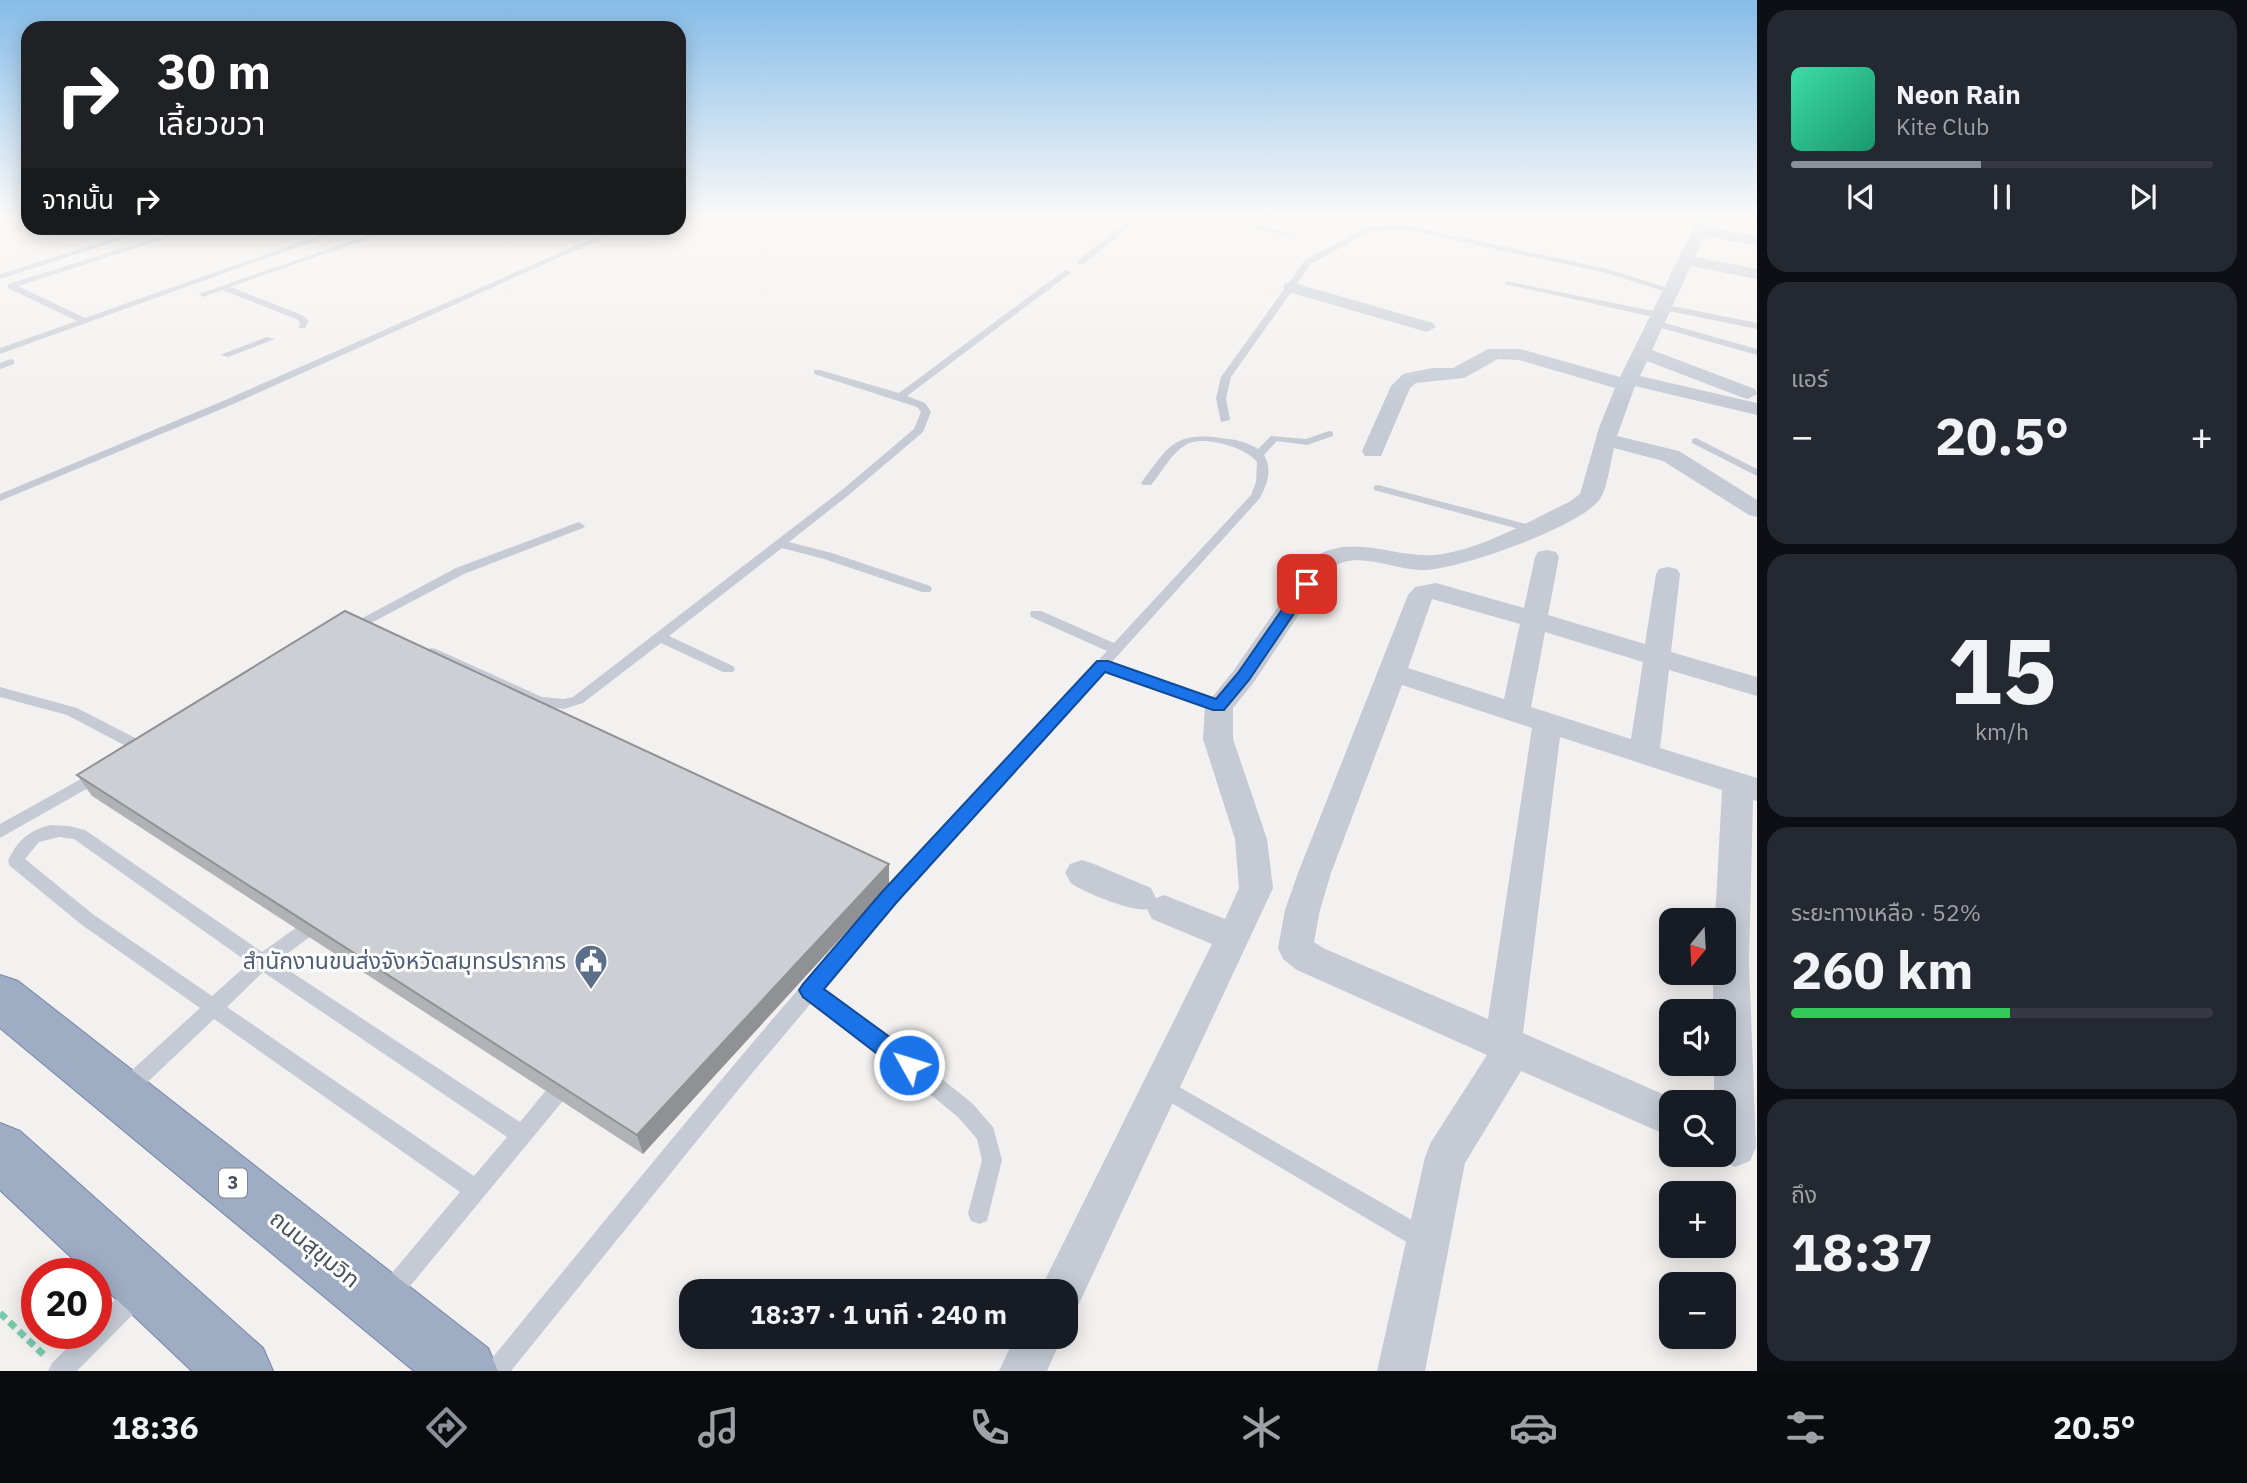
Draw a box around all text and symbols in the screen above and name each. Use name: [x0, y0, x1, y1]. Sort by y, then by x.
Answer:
text: 30 m: [157, 39, 271, 102]
icon: right: [42, 49, 133, 140]
text: Neon Rain: [1896, 77, 2021, 111]
text: เลี้ยวขวา: [157, 102, 265, 144]
text: Kite Club: [1896, 111, 1989, 141]
icon: previous: [1842, 178, 1880, 216]
icon: pause: [1983, 178, 2021, 216]
icon: next: [2124, 178, 2162, 216]
text: จากนั้น: [42, 182, 114, 216]
icon: right: [128, 182, 166, 220]
text: แอร์: [1791, 363, 1828, 393]
text: 20.5°: [1935, 402, 2069, 469]
text: −: [1791, 411, 1814, 460]
text: +: [2190, 411, 2213, 460]
pin: [1277, 554, 1337, 614]
icon: arrive: [1288, 565, 1326, 603]
text: 15: [1947, 611, 2057, 729]
text: km/h: [1975, 716, 2029, 746]
text: ระยะทางเหลือ · 52%: [1791, 897, 1981, 927]
north arrow: [1659, 908, 1736, 985]
map controls: [1659, 908, 1736, 1349]
text: 260 km: [1791, 936, 1973, 1003]
public building icon: สำนักงานขนส่งจังหวัดสมุทรปราการ: [572, 942, 610, 991]
place label: สำนักงานขนส่งจังหวัดสมุทรปราการ: [243, 945, 566, 975]
button: sound: [1659, 999, 1736, 1076]
position arrow: [872, 1028, 946, 1102]
button: search: [1659, 1090, 1736, 1167]
road number: 3: [219, 1168, 247, 1198]
text: ถึง: [1791, 1179, 1817, 1209]
button: +: [1659, 1181, 1736, 1258]
street label: ถนนสุขุมวิท: [265, 1203, 367, 1294]
text: 18:37: [1791, 1218, 1933, 1285]
speed limit sign: 20: [21, 1258, 112, 1349]
button: −: [1659, 1272, 1736, 1349]
text: 18:37 · 1 นาที · 240 m: [750, 1297, 1007, 1331]
icon: directions: [422, 1403, 471, 1452]
icon: music: [694, 1403, 743, 1452]
icon: phone: [965, 1403, 1014, 1452]
icon: climate: [1237, 1403, 1286, 1452]
icon: car: [1509, 1403, 1558, 1452]
icon: filters: [1781, 1403, 1830, 1452]
text: 18:36: [111, 1406, 199, 1448]
text: 20.5°: [2053, 1406, 2136, 1448]

